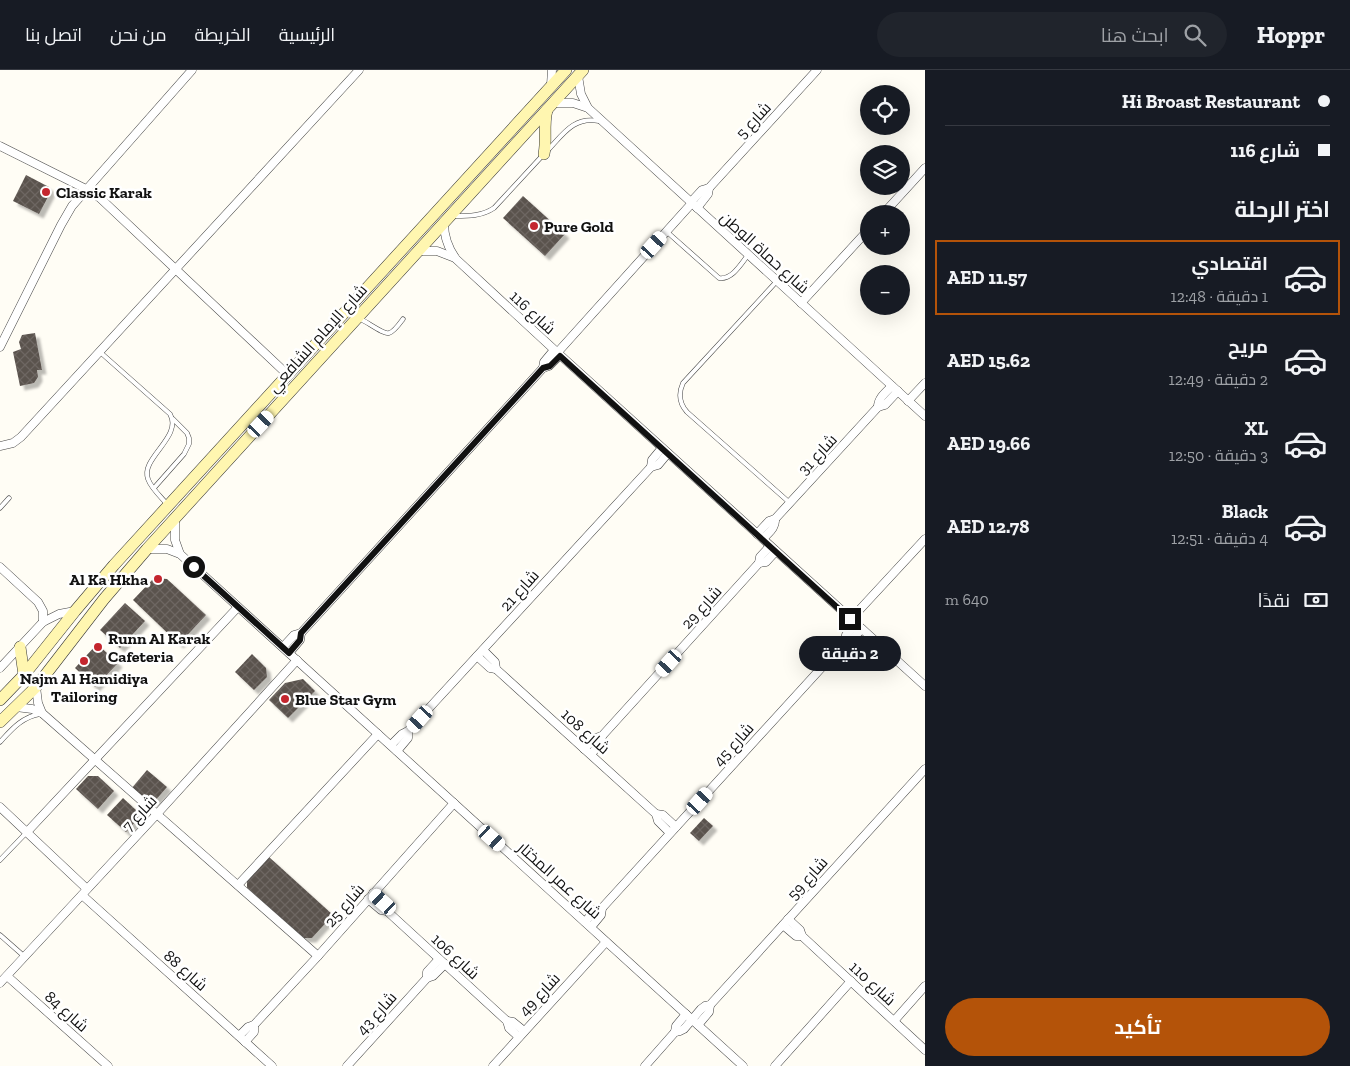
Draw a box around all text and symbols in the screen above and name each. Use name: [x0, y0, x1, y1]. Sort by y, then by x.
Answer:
search box: [877, 12, 1227, 57]
text: Hoppr: [1257, 20, 1325, 49]
icon: search: [1181, 21, 1209, 49]
text: اتصل بنا: [25, 24, 82, 46]
text: من نحن: [110, 24, 167, 46]
text: الخريطة: [195, 24, 251, 46]
text: الرئيسية: [279, 24, 335, 46]
text: ابحث هنا: [1101, 24, 1169, 47]
map controls: [860, 85, 910, 315]
button: locate: [860, 85, 910, 135]
text: Hi Broast Restaurant: [1122, 90, 1300, 113]
street label: شارع 5: [732, 98, 776, 144]
text: شارع 116: [1230, 139, 1300, 162]
button: layers: [860, 145, 910, 195]
place label: Classic Karak: [56, 183, 152, 202]
marker: Classic Karak: [40, 186, 52, 198]
text: اختر الرحلة: [1234, 196, 1330, 223]
button: +: [860, 205, 910, 255]
street label: شارع حماة الوطن: [715, 207, 813, 299]
place label: Pure Gold: [544, 217, 614, 236]
marker: Pure Gold: [528, 220, 540, 232]
car: [638, 229, 669, 261]
text: اقتصادي: [1192, 252, 1268, 275]
icon: car: [1283, 255, 1328, 300]
button: −: [860, 265, 910, 315]
text: AED 11.57: [947, 266, 1027, 289]
street label: شارع الإمام الشافعي: [264, 280, 374, 399]
street label: شارع 116: [505, 287, 559, 340]
text: 1 دقيقة · 12:48: [1171, 287, 1268, 306]
text: مريح: [1228, 335, 1268, 358]
icon: car: [1283, 338, 1328, 383]
text: AED 15.62: [947, 349, 1030, 372]
text: 2 دقيقة · 12:49: [1169, 370, 1268, 389]
car: [245, 408, 276, 440]
text: XL: [1245, 417, 1268, 440]
icon: car: [1283, 421, 1328, 466]
street label: شارع 31: [794, 430, 842, 480]
text: AED 19.66: [947, 432, 1030, 455]
text: 3 دقيقة · 12:50: [1169, 446, 1268, 465]
text: Black: [1222, 500, 1268, 523]
icon: car: [1283, 504, 1328, 549]
text: AED 12.78: [947, 515, 1029, 538]
text: 4 دقيقة · 12:51: [1171, 529, 1268, 548]
route start: [183, 556, 205, 578]
street label: شارع 21: [496, 566, 544, 616]
place label: Al Ka Hkha: [69, 570, 148, 589]
marker: Al Ka Hkha: [152, 573, 164, 585]
street label: شارع 29: [677, 582, 727, 634]
icon: cash: [1302, 586, 1330, 614]
text: نقدًا: [1258, 589, 1290, 612]
text: 640 m: [945, 590, 989, 609]
route end: [839, 608, 861, 630]
place label: Runn Al Karak Cafeteria: [108, 629, 211, 666]
callout: 2 دقيقة: [799, 636, 901, 672]
marker: Runn Al Karak Cafeteria: [92, 641, 104, 653]
text: 2 دقيقة: [822, 644, 878, 663]
car: [653, 647, 684, 679]
marker: Najm Al Hamidiya Tailoring: [78, 655, 90, 667]
place label: Najm Al Hamidiya Tailoring: [20, 669, 148, 706]
place label: Blue Star Gym: [295, 690, 396, 709]
marker: Blue Star Gym: [279, 693, 291, 705]
car: [404, 703, 435, 735]
street label: شارع 108: [556, 705, 614, 760]
street label: شارع 45: [709, 719, 759, 771]
car: [684, 785, 715, 817]
street label: شارع 7: [118, 791, 162, 837]
car: [475, 822, 508, 854]
street label: شارع عمر المختار: [512, 837, 605, 924]
street label: شارع 59: [783, 853, 833, 905]
street label: شارع 25: [320, 880, 370, 932]
car: [366, 886, 399, 918]
street label: شارع 106: [426, 929, 484, 985]
street label: شارع 88: [159, 946, 211, 996]
street label: شارع 110: [844, 957, 900, 1011]
street label: شارع 49: [515, 969, 565, 1021]
street label: شارع 84: [40, 987, 92, 1037]
street label: شارع 43: [352, 988, 402, 1040]
button: تأكيد: [945, 998, 1330, 1056]

